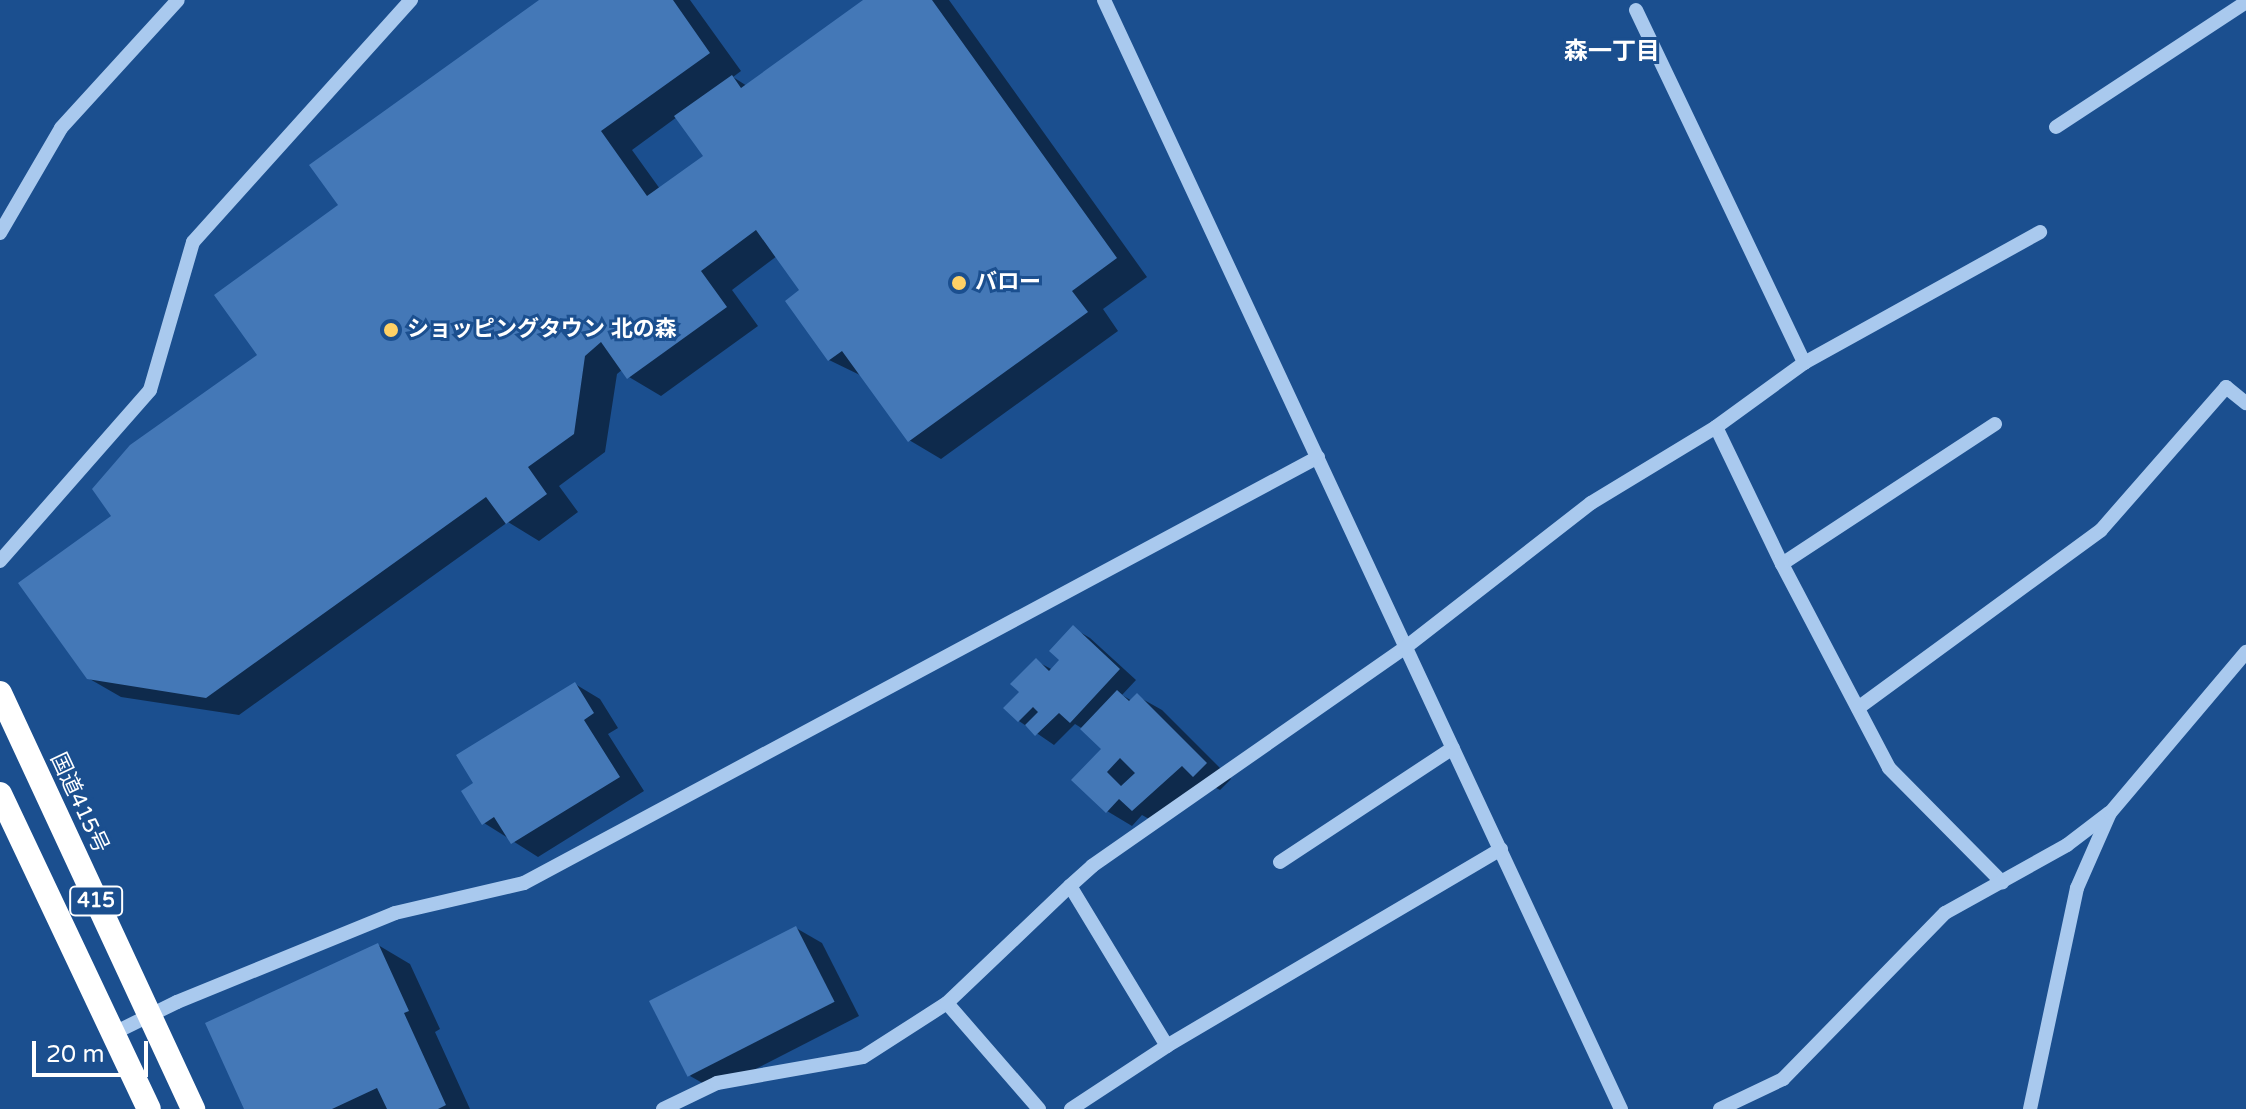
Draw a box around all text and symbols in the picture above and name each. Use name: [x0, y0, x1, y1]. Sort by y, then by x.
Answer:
district label: 森一丁目: [1564, 38, 1660, 66]
place label: バロー: [975, 270, 1041, 296]
marker: バロー: [950, 274, 968, 292]
place label: ショッピングタウン 北の森: [407, 317, 677, 343]
marker: ショッピングタウン 北の森: [382, 321, 400, 339]
street label: 国道415号: [44, 749, 114, 857]
road number: 415: [68, 885, 124, 917]
scale bar: [36, 1025, 152, 1075]
text: 20 m: [46, 1040, 104, 1069]

